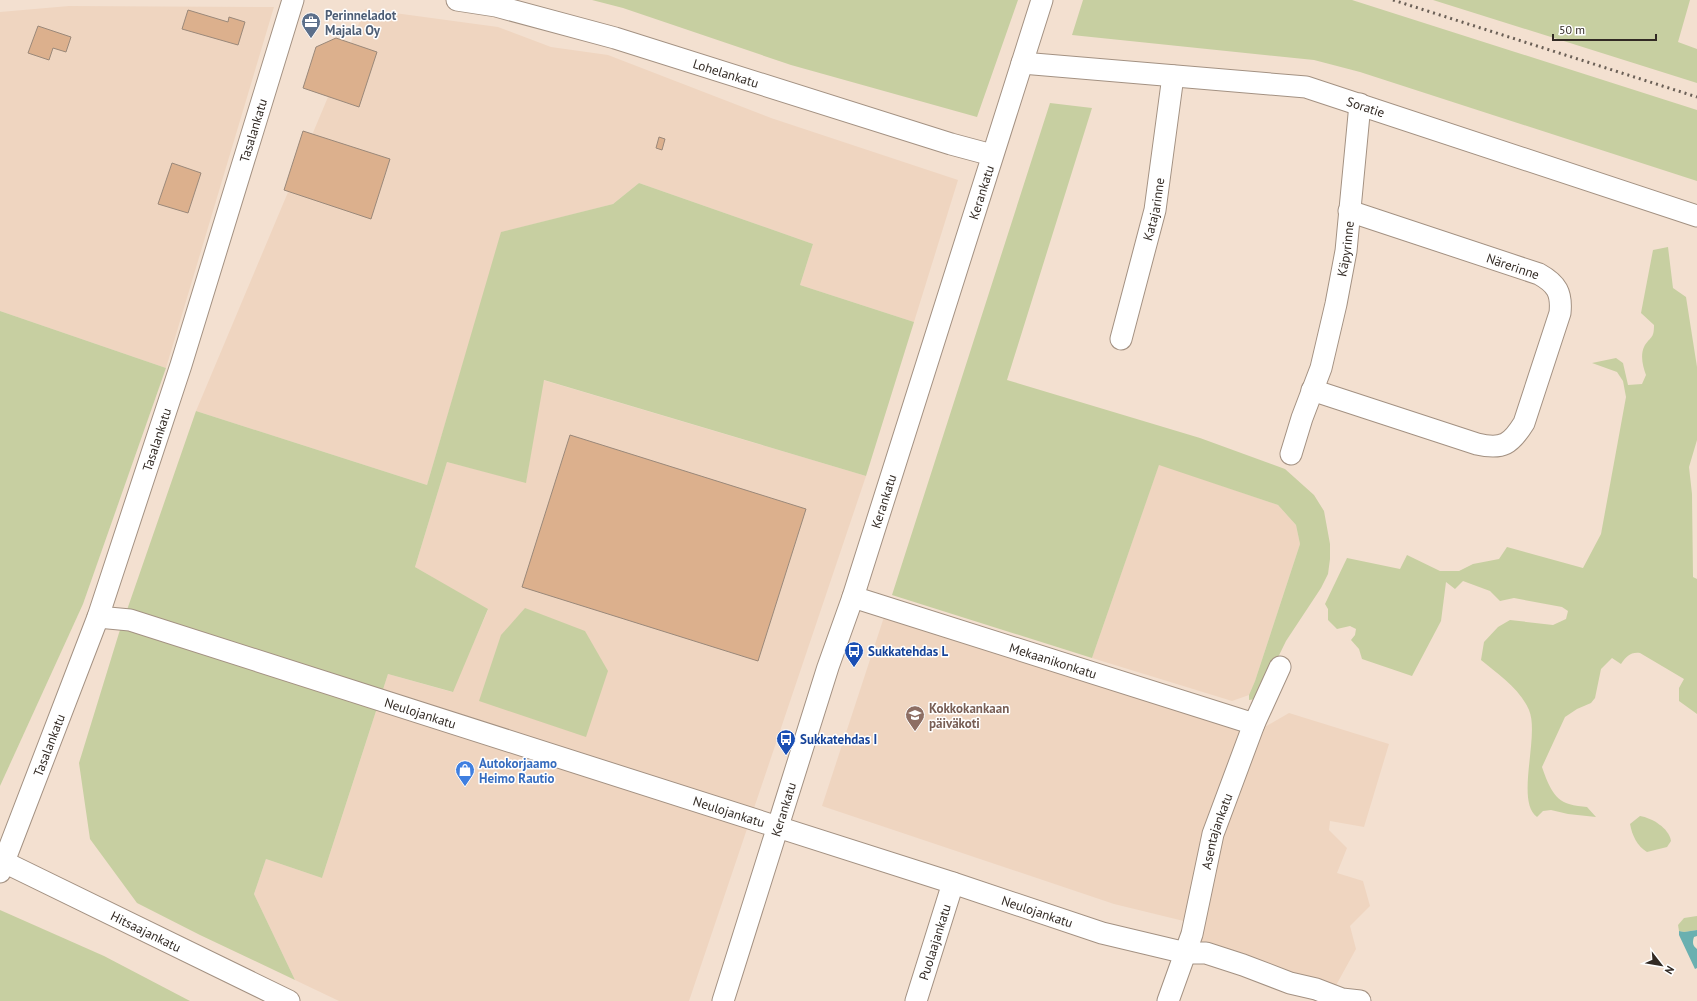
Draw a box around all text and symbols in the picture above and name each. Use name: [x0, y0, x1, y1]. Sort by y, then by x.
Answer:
place label: Perinneladot Majala Oy: [325, 7, 397, 39]
office icon: Perinneladot Majala Oy: [300, 11, 322, 39]
scale bar: [1553, 16, 1656, 42]
text: 50 m: [1559, 22, 1585, 37]
street label: Lohelankatu: [691, 55, 761, 92]
street label: Soratie: [1344, 93, 1387, 121]
street label: Tasalankatu: [236, 97, 271, 164]
street label: Kerankatu: [965, 163, 998, 222]
street label: Katajarinne: [1139, 177, 1168, 242]
street label: Käpyrinne: [1333, 220, 1358, 278]
street label: Närerinne: [1484, 249, 1542, 283]
street label: Tasalankatu: [139, 406, 175, 474]
street label: Kerankatu: [867, 472, 900, 531]
street label: Mekaanikonkatu: [1007, 639, 1099, 683]
bus stop icon: Sukkatehdas L: [843, 640, 865, 668]
place label: Sukkatehdas L: [868, 643, 948, 660]
street label: Neulojankatu: [382, 694, 458, 733]
place label: Kokkokankaan päiväkoti: [929, 700, 1009, 732]
school or university icon: Kokkokankaan päiväkoti: [904, 704, 926, 732]
street label: Tasalankatu: [30, 711, 69, 779]
bus stop icon: Sukkatehdas I: [775, 728, 797, 756]
place label: Sukkatehdas I: [800, 731, 877, 748]
place label: Autokorjaamo Heimo Rautio: [479, 755, 557, 787]
shop icon: Autokorjaamo Heimo Rautio: [454, 759, 476, 787]
street label: Kerankatu: [767, 780, 800, 839]
street label: Asentajankatu: [1198, 791, 1236, 871]
street label: Neulojankatu: [691, 792, 767, 831]
street label: Neulojankatu: [999, 892, 1075, 932]
street label: Puolaajankatu: [915, 902, 955, 982]
street label: Hitsaajankatu: [108, 907, 184, 956]
north arrow: [1641, 945, 1681, 985]
text: N: [1662, 963, 1677, 977]

